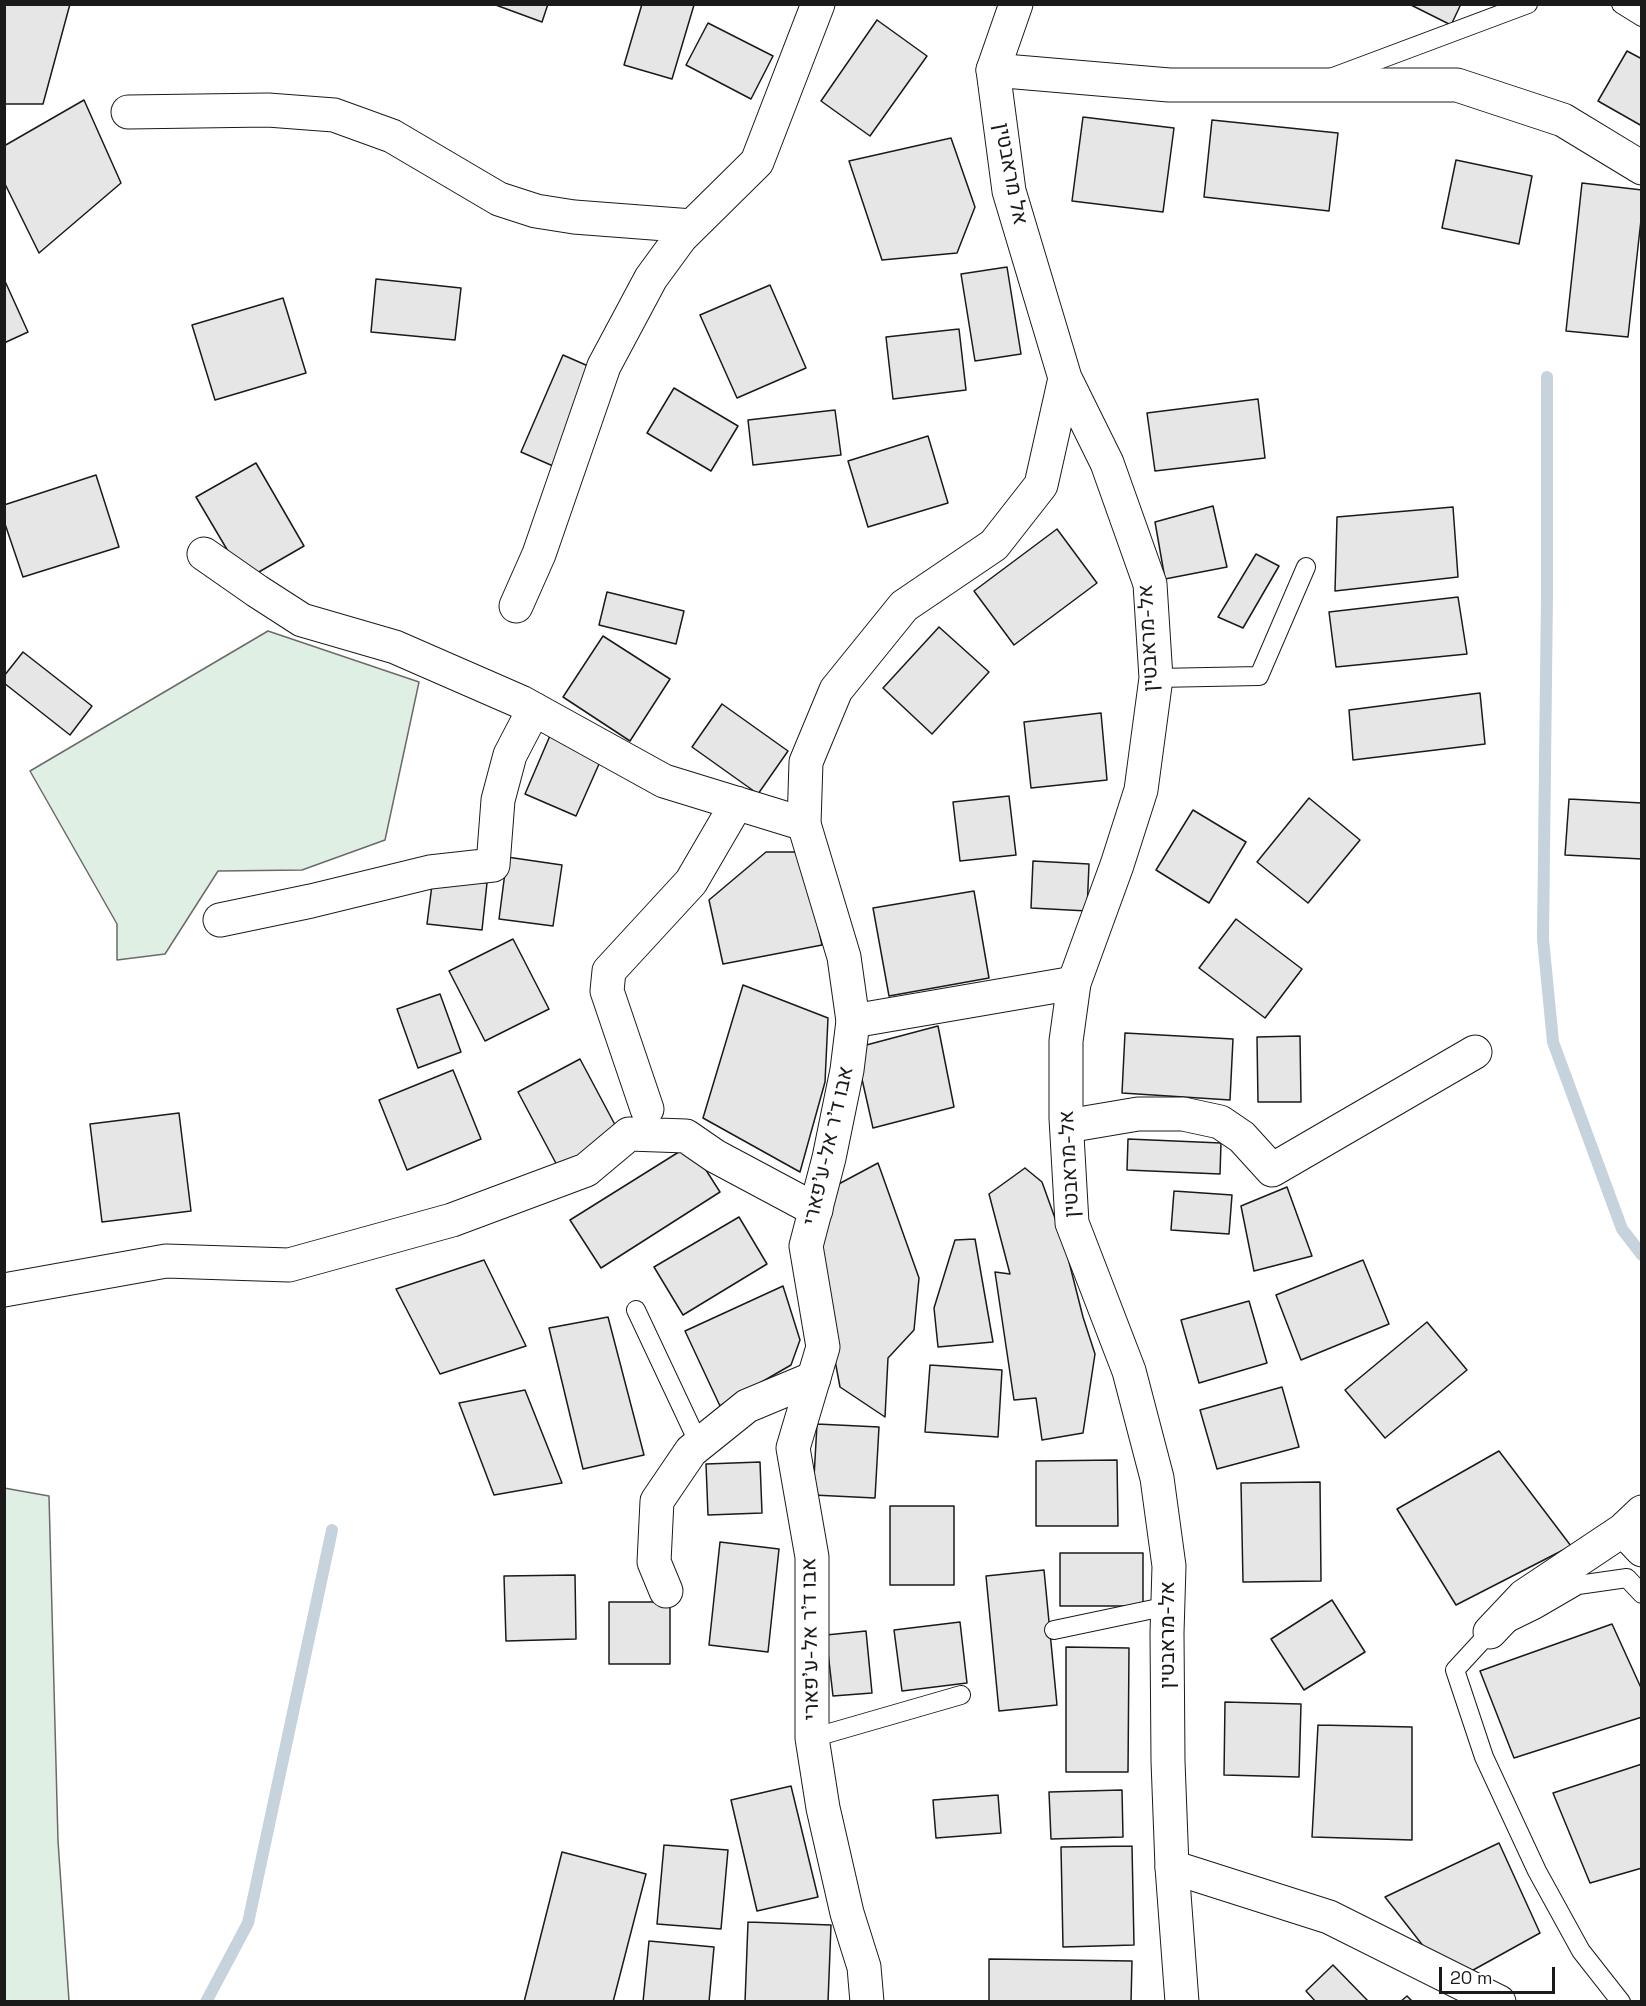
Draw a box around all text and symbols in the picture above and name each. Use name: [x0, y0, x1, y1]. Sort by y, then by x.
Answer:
street label: אל מראבטין: [988, 121, 1032, 227]
street label: אל-מראבטין: [1134, 584, 1164, 692]
street label: אבו ד'ר אל-ע'פארי: [798, 1064, 860, 1228]
street label: אל-מראבטין: [1055, 1110, 1085, 1218]
street label: אבו ד'ר אל-ע'פארי: [797, 1558, 825, 1720]
street label: אל-מראבטין: [1155, 1581, 1181, 1689]
scale bar: [1442, 1955, 1558, 1993]
text: 20 m: [1450, 1966, 1493, 1989]

